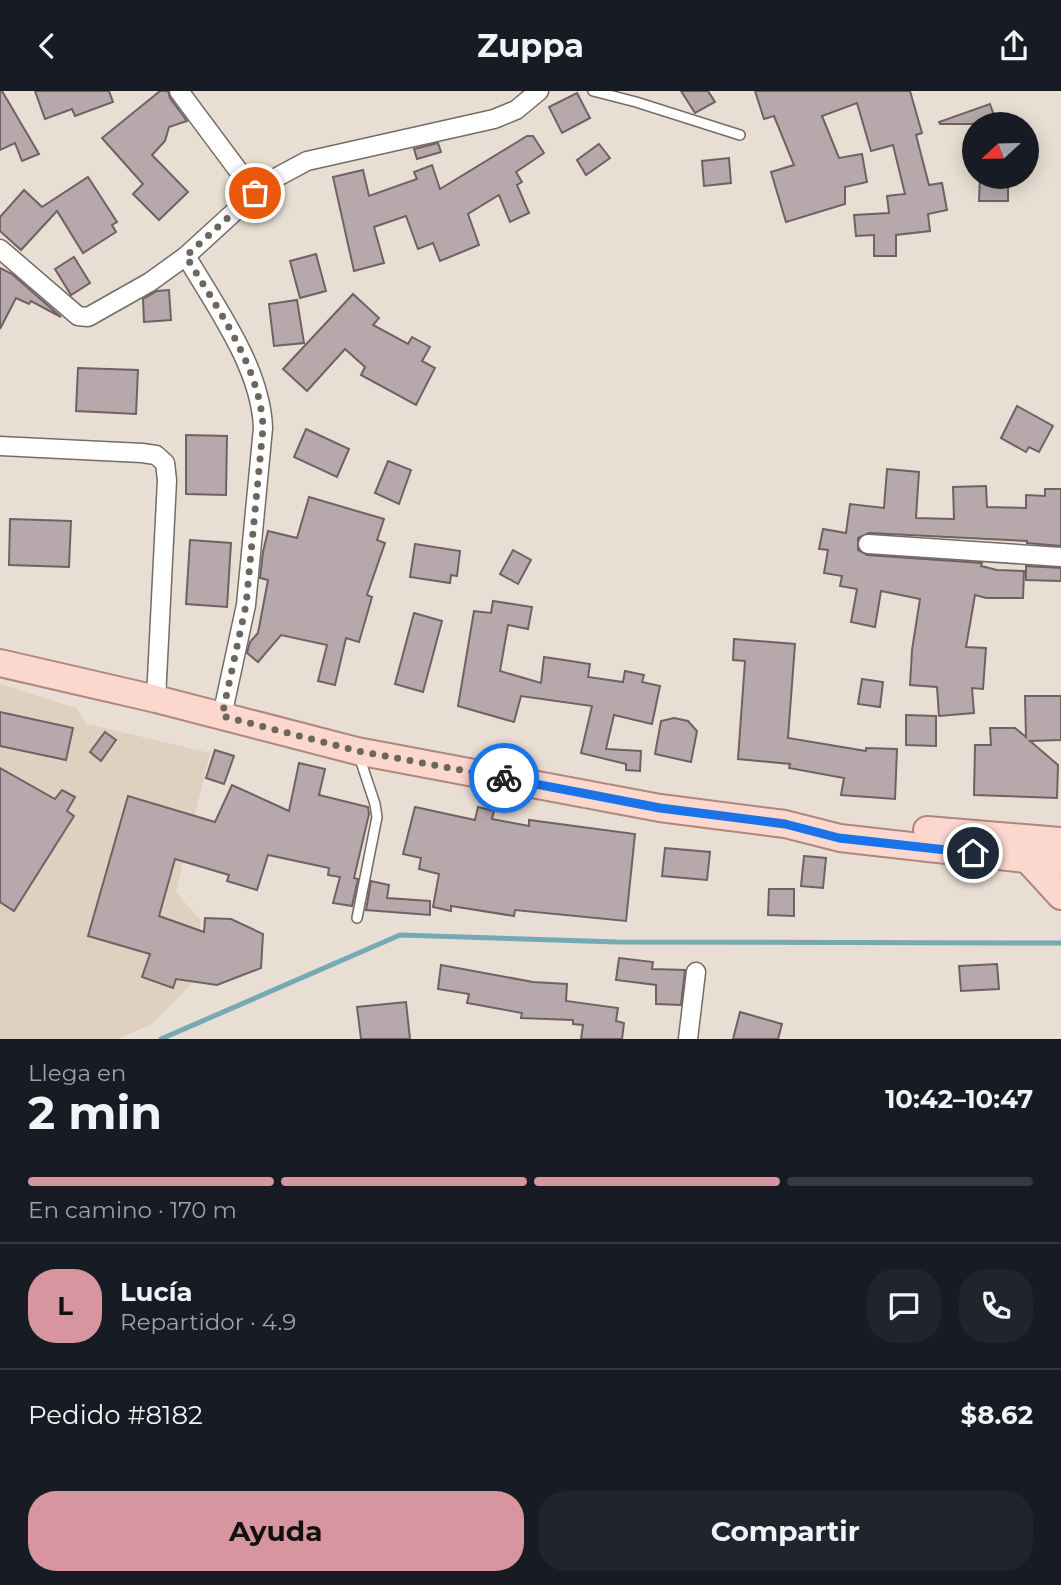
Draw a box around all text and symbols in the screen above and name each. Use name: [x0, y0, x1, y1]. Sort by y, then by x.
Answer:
text: Zuppa: [477, 26, 584, 65]
icon: back: [28, 27, 66, 65]
icon: share: [995, 27, 1033, 65]
north arrow: [962, 112, 1040, 189]
map controls: [962, 112, 1039, 189]
pin: [225, 163, 285, 223]
icon: bag: [236, 174, 274, 212]
courier: [469, 743, 539, 813]
icon: bike: [485, 759, 523, 797]
pin: [943, 823, 1003, 883]
icon: home: [954, 834, 992, 872]
text: Llega en: [28, 1059, 126, 1087]
text: 10:42–10:47: [885, 1083, 1033, 1115]
text: 2 min: [28, 1084, 162, 1141]
text: En camino · 170 m: [28, 1196, 237, 1224]
button: chat: [867, 1269, 941, 1343]
button: phone: [959, 1269, 1033, 1343]
text: Lucía: [120, 1276, 193, 1308]
text: L: [57, 1290, 73, 1322]
text: Repartidor · 4.9: [120, 1308, 296, 1336]
text: Pedido #8182: [28, 1399, 203, 1431]
text: $8.62: [961, 1399, 1033, 1431]
button: Ayuda: [28, 1491, 524, 1571]
button: Compartir: [538, 1491, 1033, 1571]

